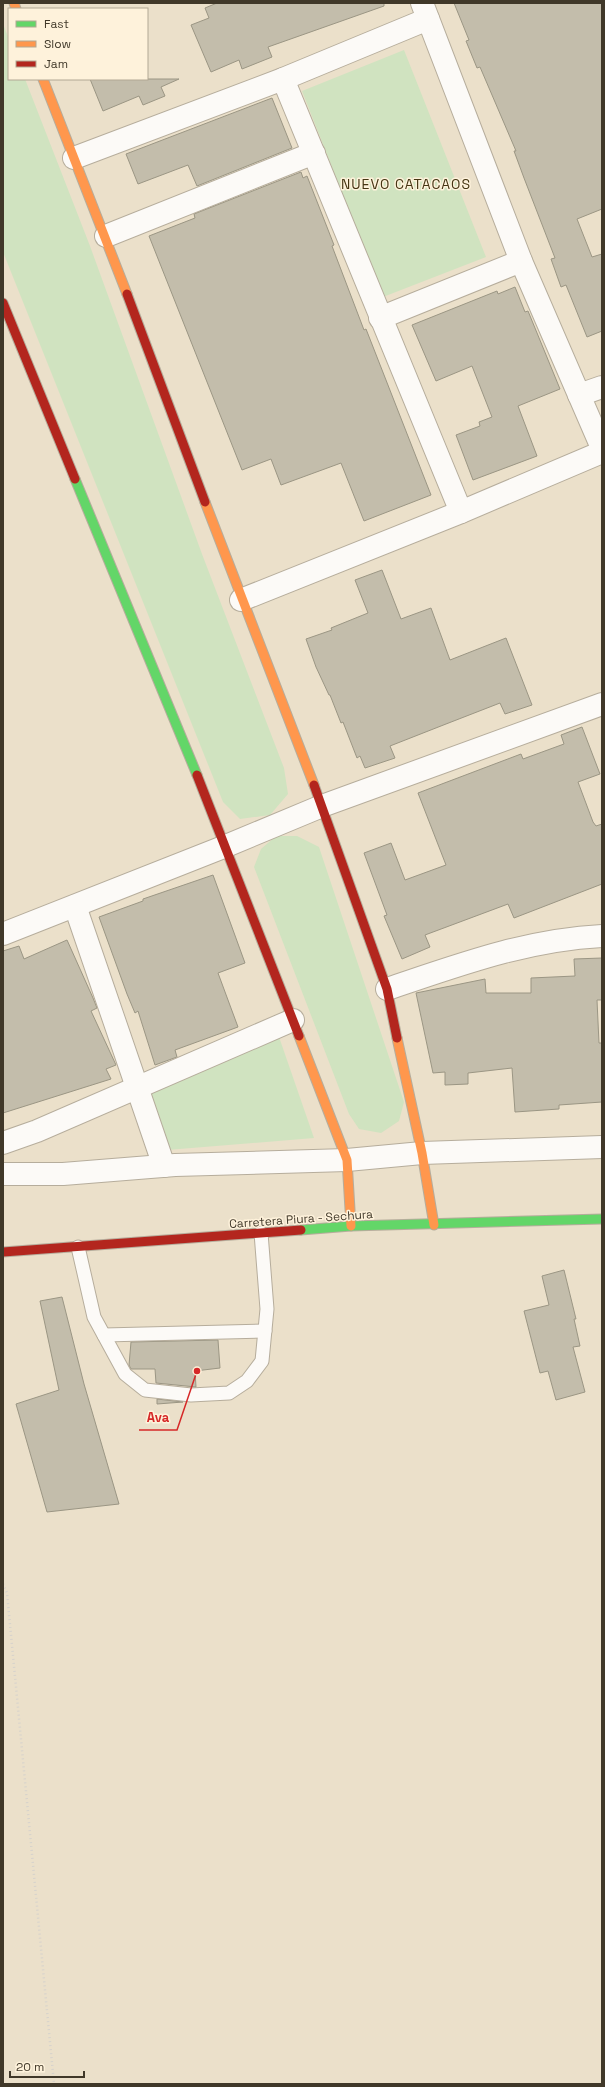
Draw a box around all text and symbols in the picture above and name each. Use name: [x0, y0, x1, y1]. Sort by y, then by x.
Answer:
legend: [8, 8, 148, 80]
text: Fast: [44, 16, 69, 32]
text: Slow: [44, 36, 71, 52]
text: Jam: [44, 56, 68, 72]
district label: NUEVO CATACAOS: [341, 175, 471, 193]
street label: Carretera Piura - Sechura: [229, 1206, 374, 1232]
callout: Ava: [139, 1405, 177, 1430]
text: Ava: [147, 1409, 170, 1426]
scale bar: [10, 2053, 84, 2079]
text: 20 m: [16, 2059, 44, 2075]

